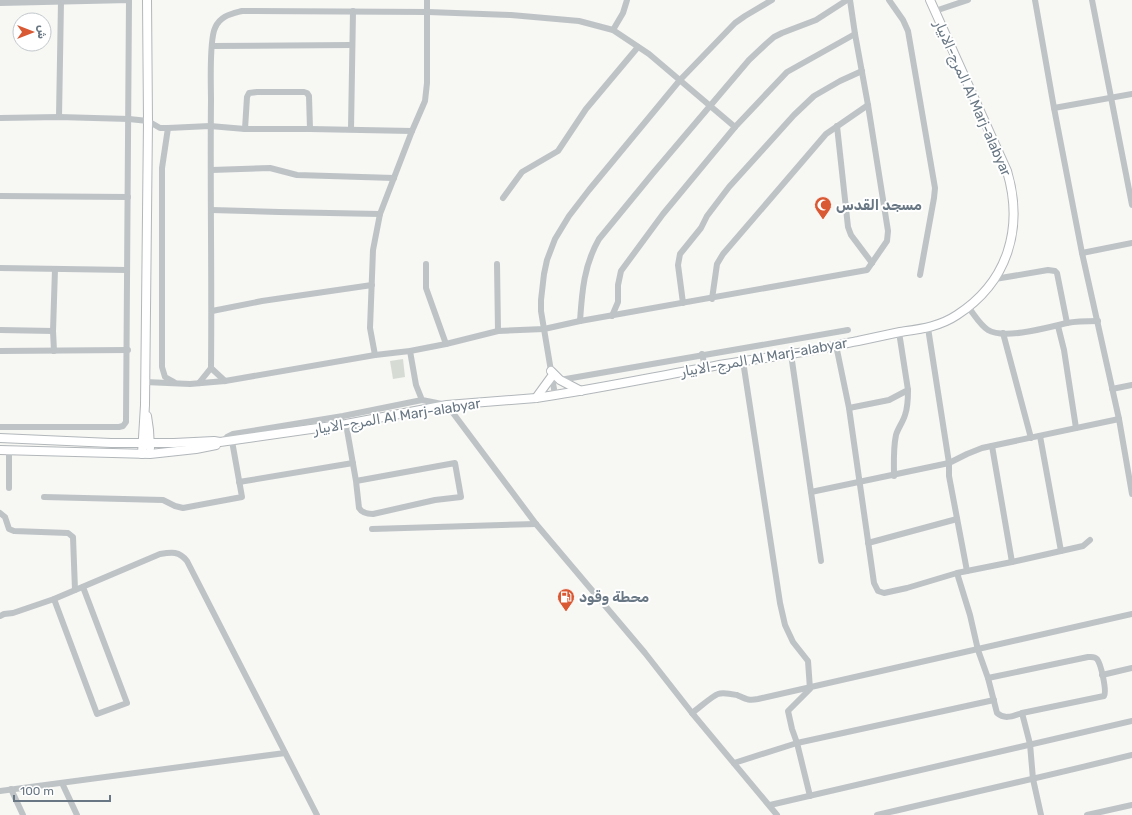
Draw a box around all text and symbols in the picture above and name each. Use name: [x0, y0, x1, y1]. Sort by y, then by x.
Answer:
north arrow: [12, 12, 52, 52]
street label: المرج-الابيار Al Marj-alabyar: [928, 17, 1015, 180]
text: ش: [35, 25, 48, 39]
mosque icon: مسجد القدس: [813, 195, 833, 220]
place label: مسجد القدس: [836, 197, 922, 214]
street label: المرج-الابيار Al Marj-alabyar: [678, 334, 850, 383]
street label: المرج-الابيار Al Marj-alabyar: [311, 395, 483, 440]
fuel station icon: محطة وقود: [556, 587, 576, 612]
place label: محطة وقود: [579, 589, 649, 606]
scale bar: [14, 777, 110, 803]
text: 100 m: [20, 784, 54, 798]

